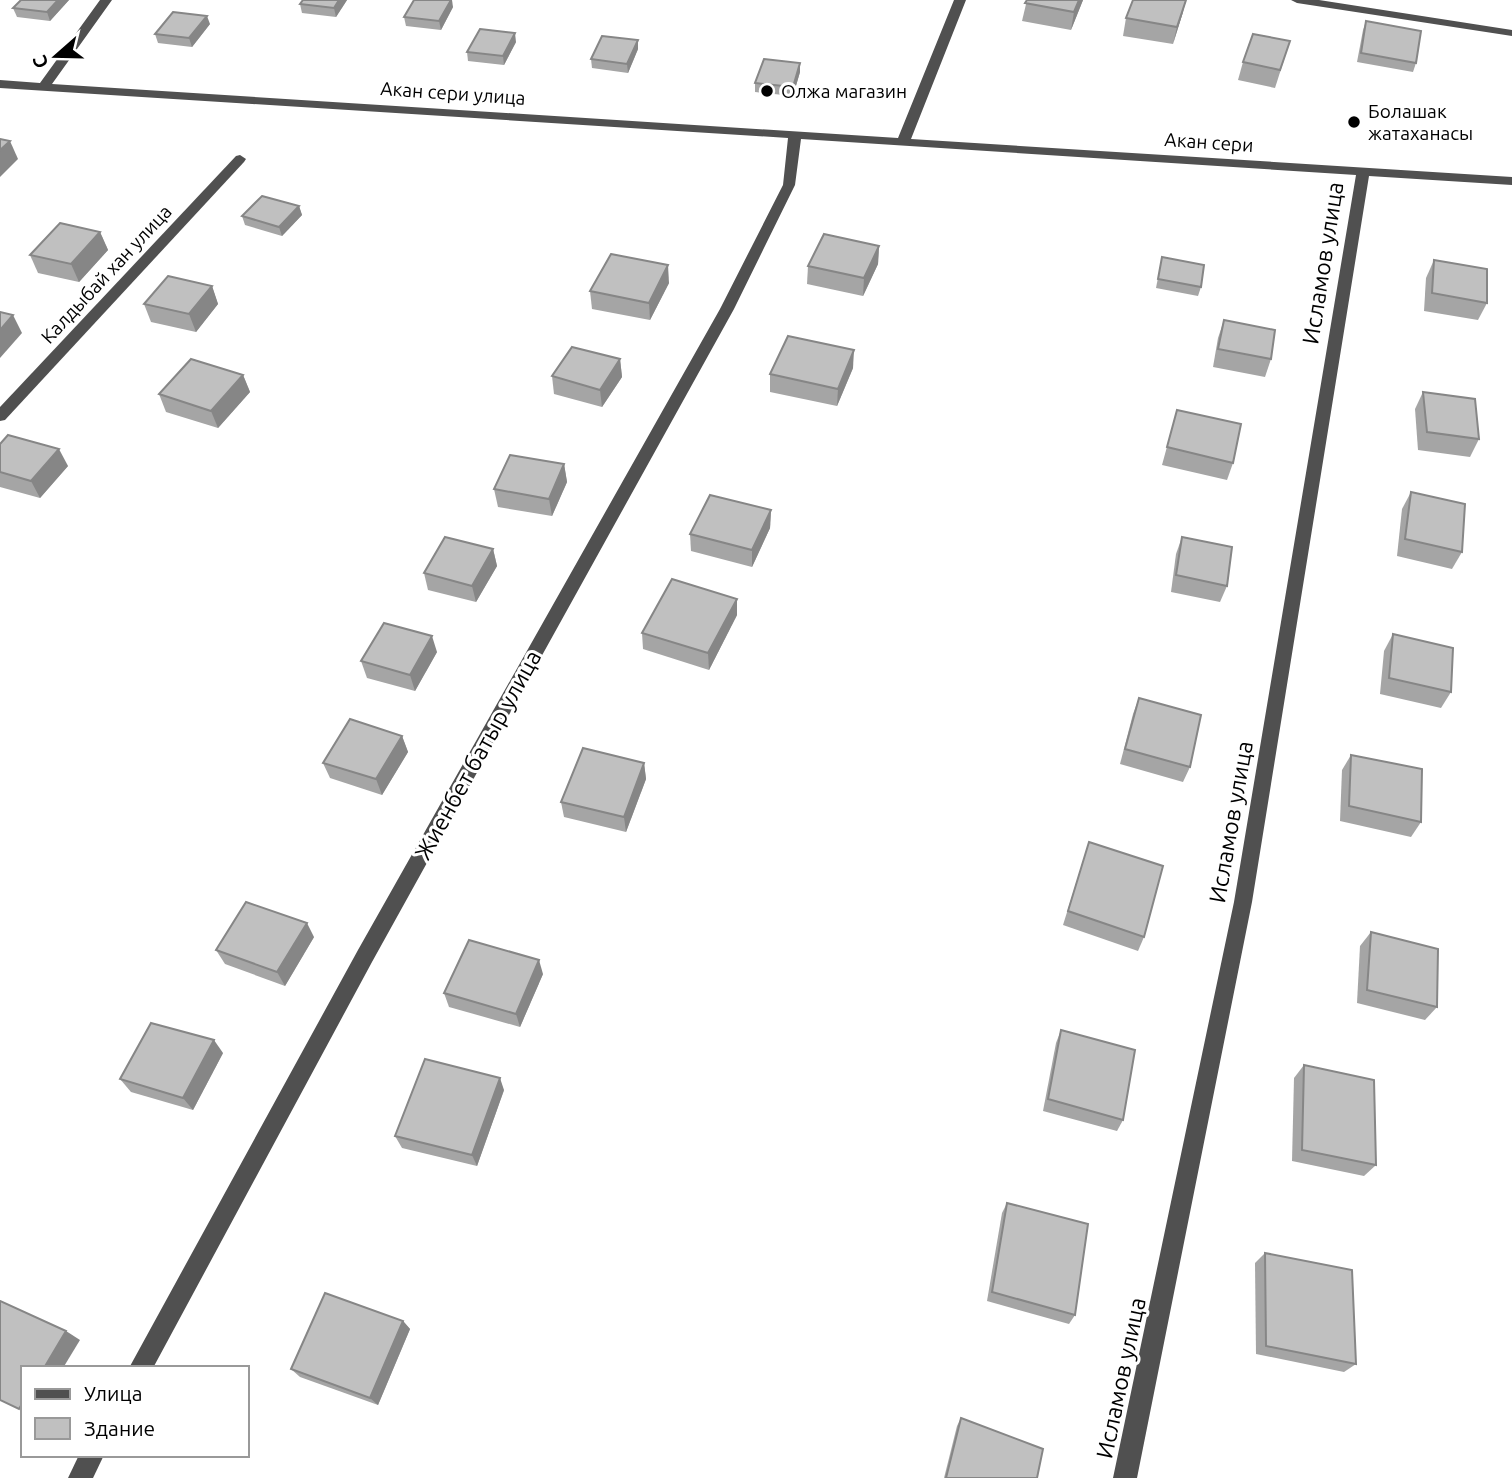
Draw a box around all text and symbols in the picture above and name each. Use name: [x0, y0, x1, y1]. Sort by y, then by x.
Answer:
north arrow: [21, 21, 91, 91]
text: С: [28, 52, 52, 71]
street label: Акан сери улица: [380, 77, 526, 109]
place label: Олжа магазин: [781, 80, 907, 102]
marker: Олжа магазин: [759, 83, 775, 99]
place label: Болашак жатаханасы: [1368, 100, 1473, 144]
marker: Болашак жатаханасы: [1346, 114, 1362, 130]
street label: Акан сери: [1164, 128, 1254, 156]
street label: Исламов улица: [1297, 180, 1348, 346]
street label: Калдыбай хан улица: [36, 200, 176, 348]
street label: Жиенбет батыр улица: [410, 646, 546, 864]
street label: Исламов улица: [1204, 739, 1257, 905]
street label: Исламов улица: [1091, 1295, 1150, 1461]
legend: [21, 1366, 248, 1457]
text: Улица: [84, 1381, 142, 1405]
text: Здание: [84, 1416, 155, 1440]

